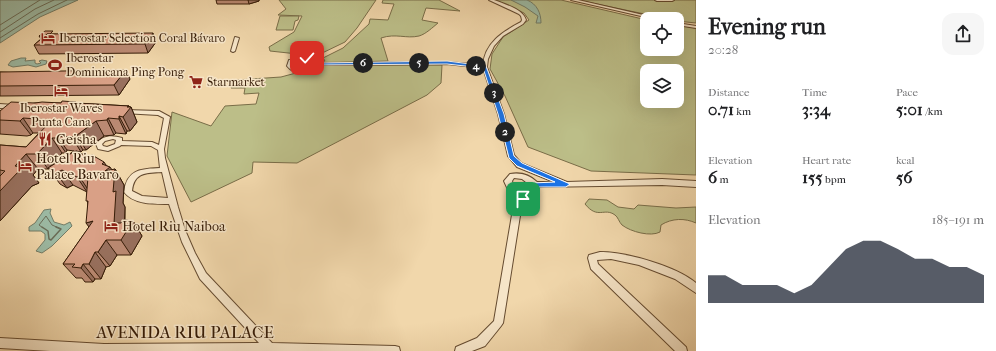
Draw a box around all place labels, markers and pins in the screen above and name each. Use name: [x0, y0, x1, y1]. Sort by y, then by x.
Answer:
hotel icon: Iberostar Selection Coral Bávaro: [40, 30, 56, 46]
place label: Iberostar Selection Coral Bávaro: [59, 31, 225, 45]
pin: [290, 41, 324, 75]
place label: Iberostar Dominicana Ping Pong: [66, 51, 185, 79]
pin: 6: [353, 53, 373, 73]
pin: 5: [409, 53, 429, 73]
pin: 4: [466, 56, 486, 76]
sports icon: Iberostar Dominicana Ping Pong: [47, 57, 63, 73]
supermarket icon: Starmarket: [188, 74, 204, 90]
place label: Starmarket: [207, 75, 266, 89]
hotel icon: Iberostar Waves Punta Cana: [53, 83, 69, 99]
pin: 3: [484, 83, 504, 103]
place label: Iberostar Waves Punta Cana: [20, 101, 103, 129]
pin: 2: [495, 122, 515, 142]
restaurant icon: Geisha: [37, 131, 53, 147]
place label: Geisha: [56, 131, 97, 148]
place label: Hotel Riu Palace Bavaro: [36, 150, 119, 183]
hotel icon: Hotel Riu Palace Bavaro: [17, 158, 33, 174]
pin: [506, 182, 540, 216]
hotel icon: Hotel Riu Naiboa: [103, 218, 119, 234]
place label: Hotel Riu Naiboa: [122, 218, 226, 235]

